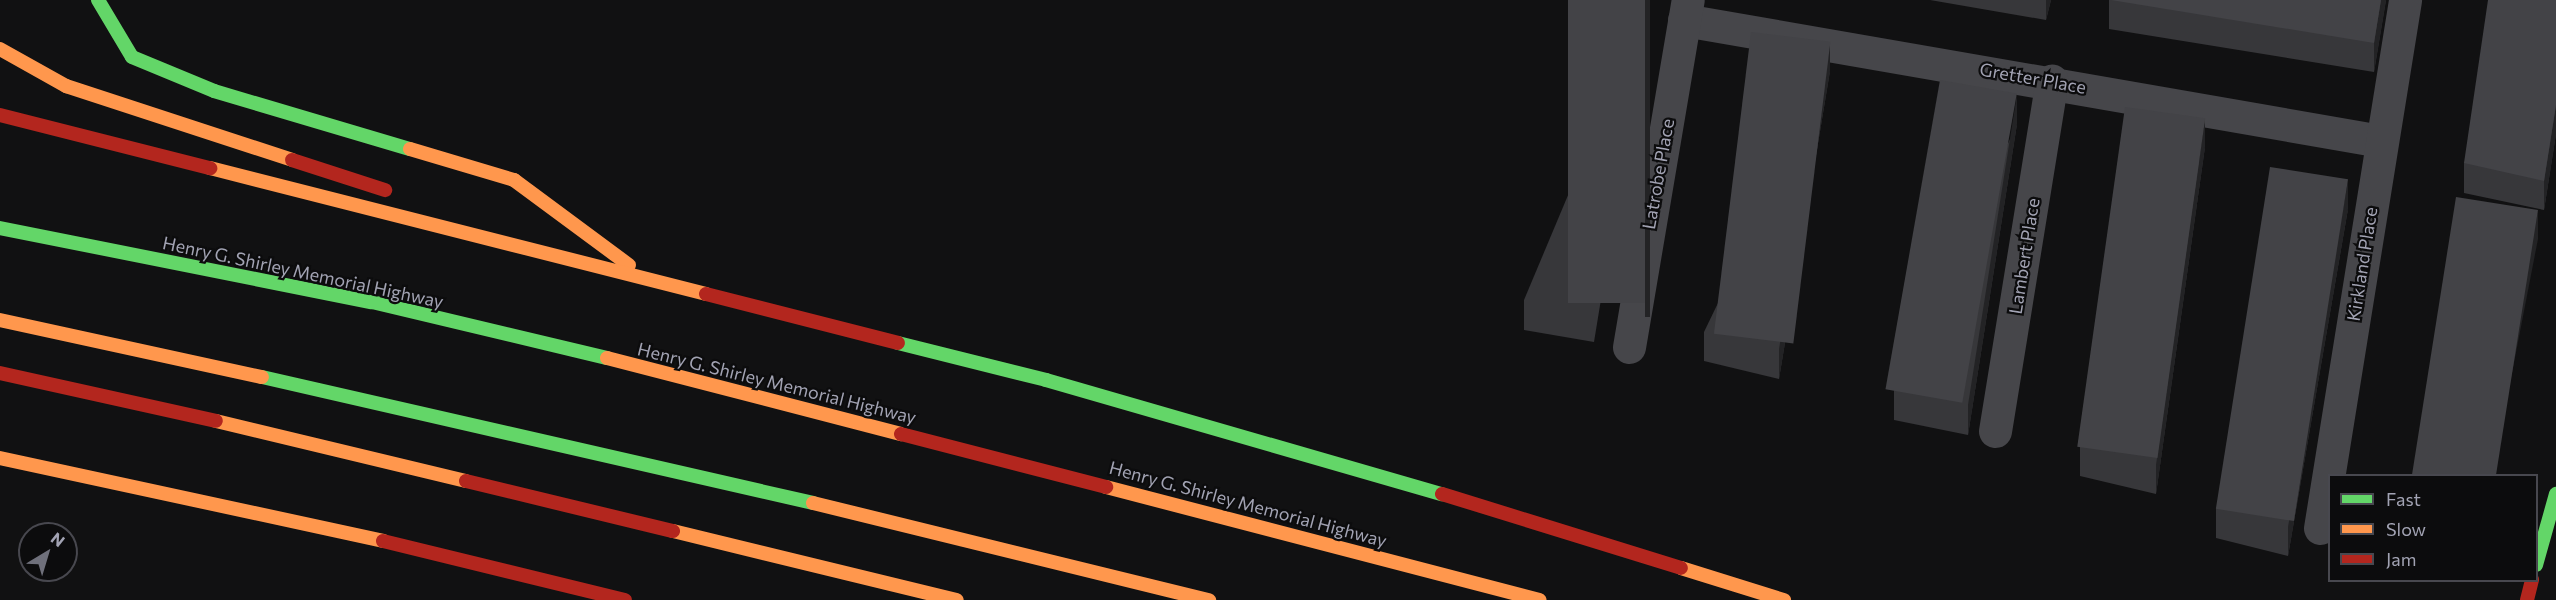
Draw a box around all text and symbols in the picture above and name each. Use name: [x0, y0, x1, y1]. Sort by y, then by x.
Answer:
street label: Gretter Place: [1978, 58, 2088, 98]
street label: Latrobe Place: [1638, 117, 1678, 231]
street label: Lambert Place: [2004, 196, 2044, 316]
street label: Kirkland Place: [2342, 205, 2382, 323]
street label: Henry G. Shirley Memorial Highway: [161, 232, 445, 312]
street label: Henry G. Shirley Memorial Highway: [635, 338, 919, 428]
street label: Henry G. Shirley Memorial Highway: [1107, 456, 1389, 552]
legend: [2328, 474, 2538, 582]
text: Fast: [2386, 488, 2421, 510]
text: Slow: [2386, 518, 2426, 540]
north arrow: [18, 522, 78, 582]
text: N: [48, 528, 69, 550]
text: Jam: [2386, 548, 2416, 570]

